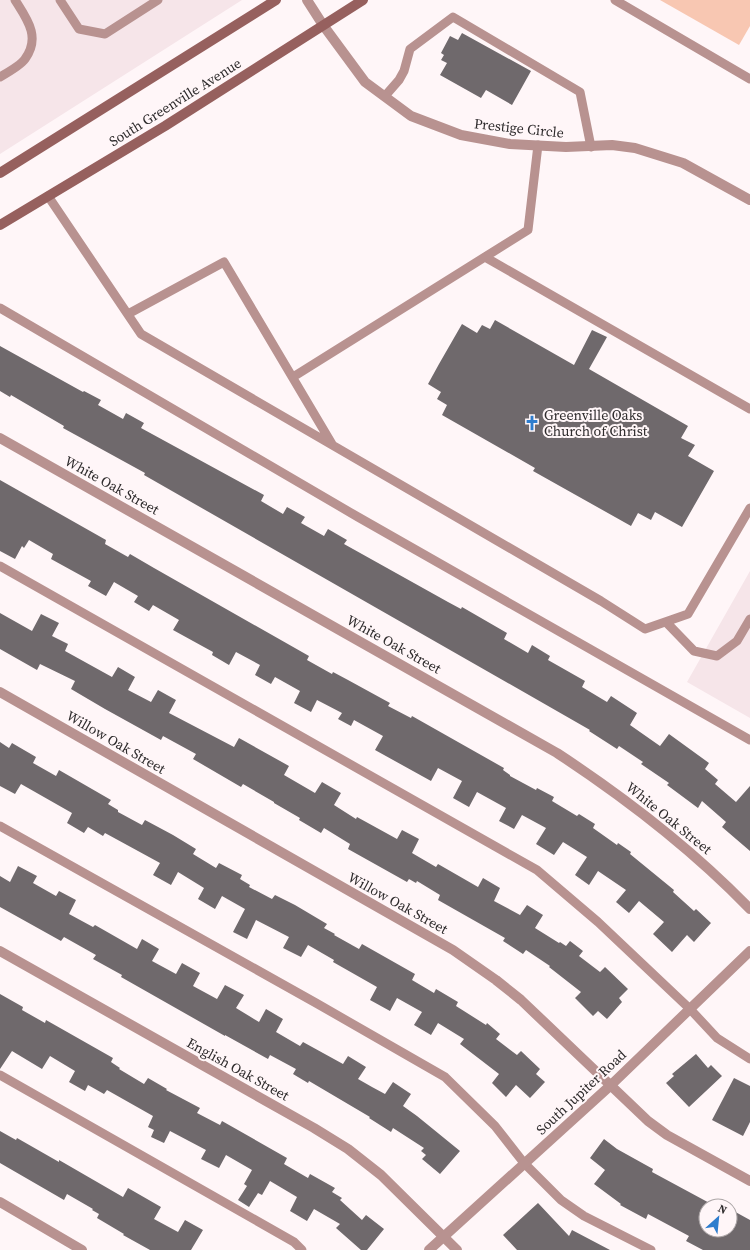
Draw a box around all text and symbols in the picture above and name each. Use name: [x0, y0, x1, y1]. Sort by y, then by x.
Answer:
street label: South Greenville Avenue: [105, 53, 245, 151]
street label: Prestige Circle: [473, 113, 565, 143]
place label: Greenville Oaks Church of Christ: [544, 405, 648, 441]
church icon: Greenville Oaks Church of Christ: [523, 414, 541, 432]
street label: White Oak Street: [61, 451, 163, 519]
street label: White Oak Street: [343, 610, 445, 678]
street label: Willow Oak Street: [63, 705, 170, 779]
street label: White Oak Street: [622, 777, 716, 859]
street label: Willow Oak Street: [344, 867, 452, 939]
street label: English Oak Street: [183, 1033, 293, 1106]
street label: South Jupiter Road: [531, 1045, 631, 1139]
north arrow: [698, 1198, 738, 1238]
text: N: [715, 1201, 729, 1218]

